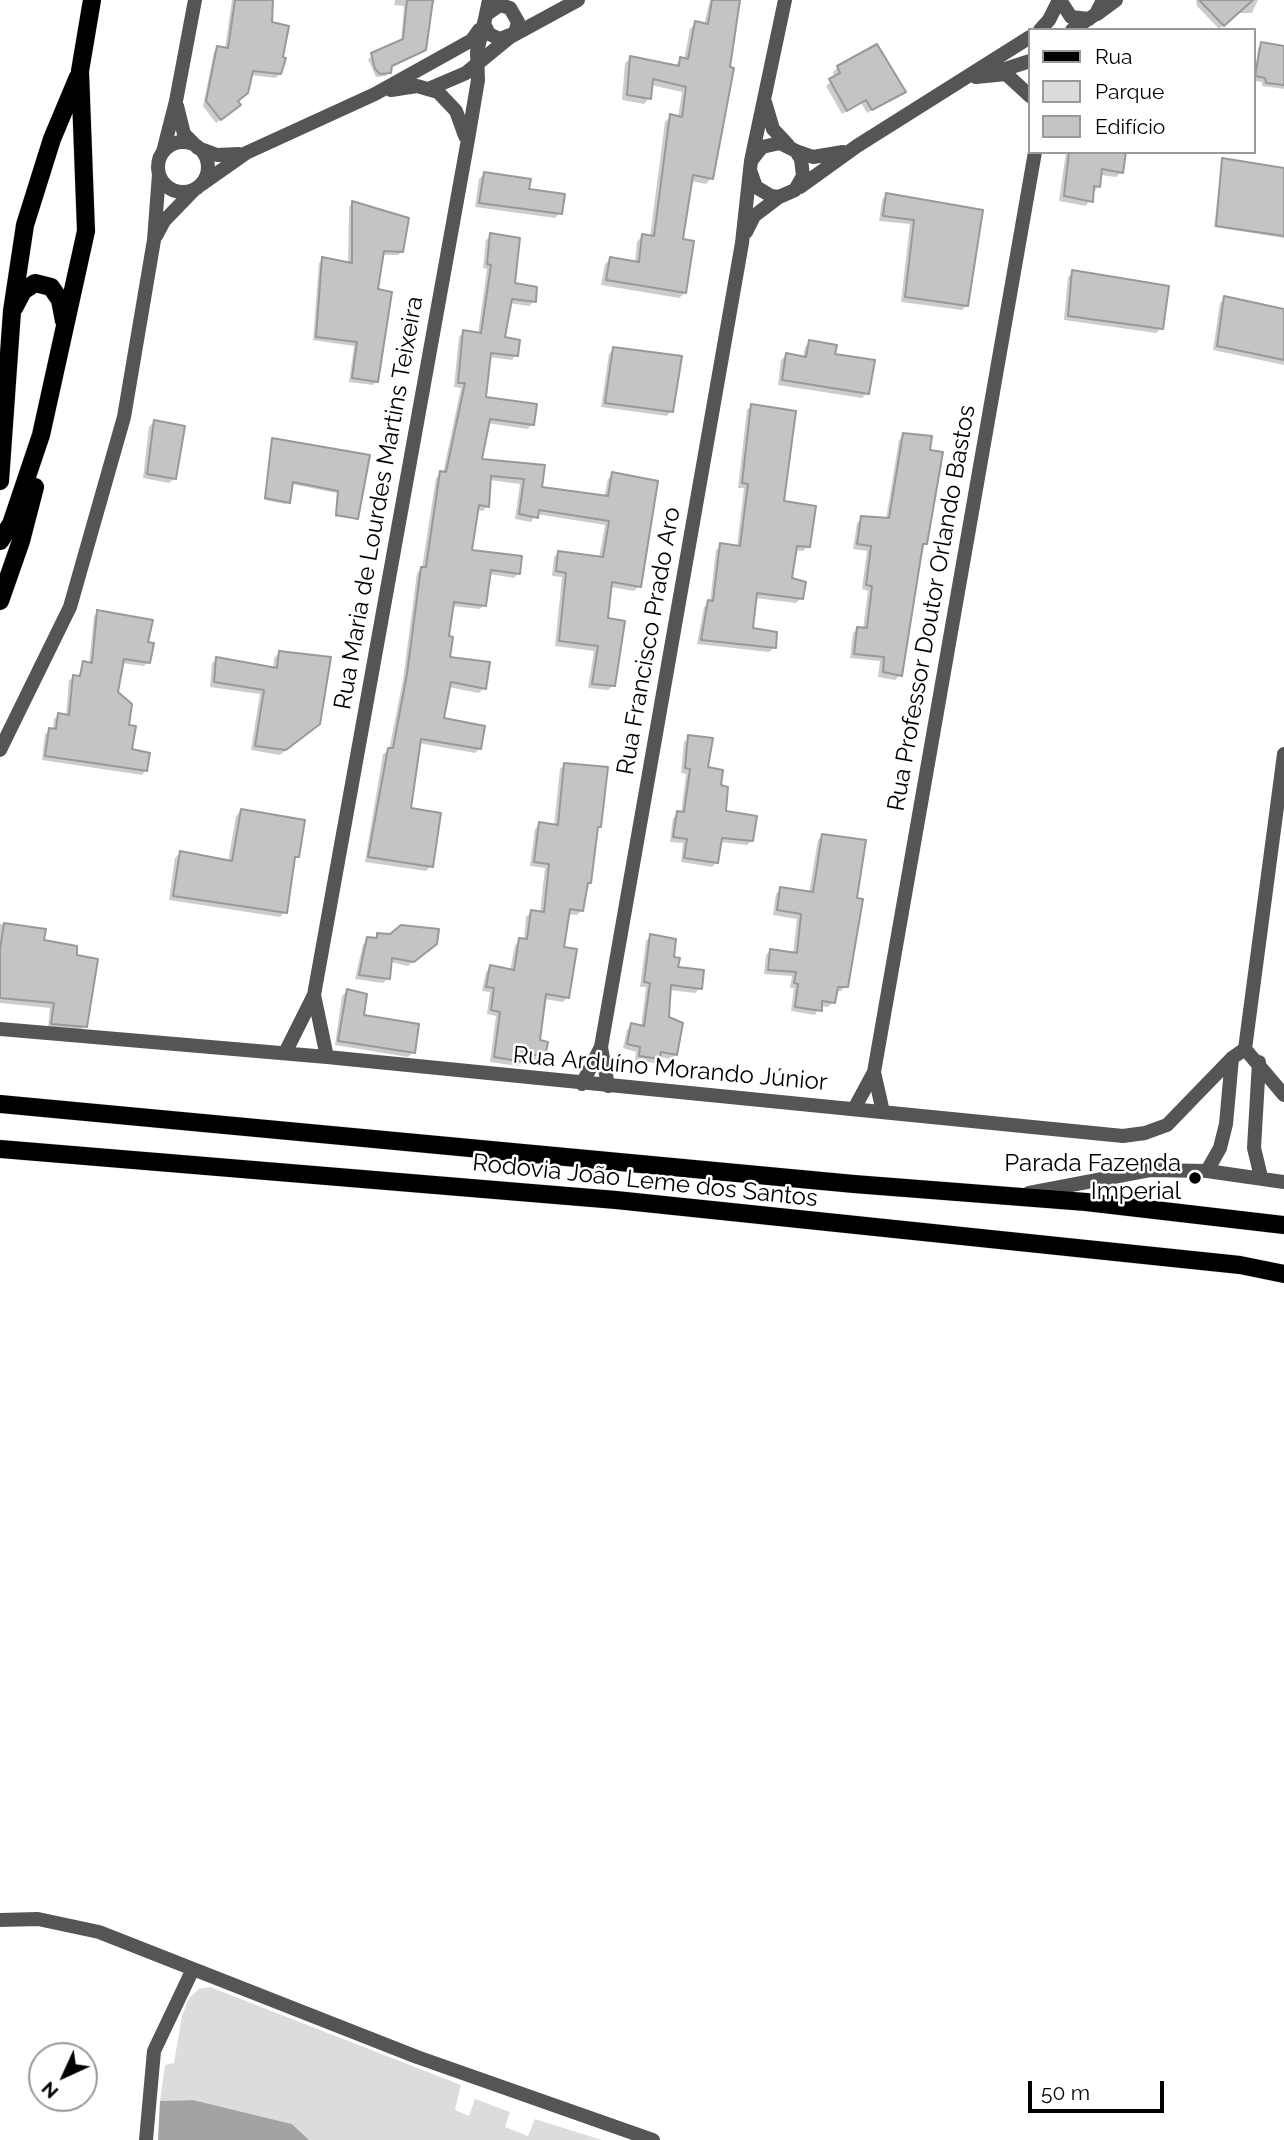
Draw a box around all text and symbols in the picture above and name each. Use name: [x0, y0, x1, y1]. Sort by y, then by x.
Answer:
legend: [1028, 28, 1256, 154]
text: Rua: [1095, 44, 1132, 69]
text: Parque: [1095, 79, 1164, 104]
text: Edifício: [1095, 114, 1165, 139]
street label: Rua Maria de Lourdes Martins Teixeira: [328, 294, 430, 712]
street label: Rua Professor Doutor Orlando Bastos: [882, 403, 982, 813]
street label: Rua Francisco Prado Aro: [611, 505, 687, 777]
street label: Rua Arduíno Morando Júnior: [512, 1041, 828, 1097]
street label: Rodovia João Leme dos Santos: [471, 1149, 819, 1213]
place label: Parada Fazenda Imperial: [1004, 1150, 1181, 1206]
marker: Parada Fazenda Imperial: [1187, 1170, 1203, 1186]
north arrow: [28, 2042, 98, 2112]
scale bar: [1032, 2066, 1168, 2110]
text: N: [37, 2078, 62, 2103]
text: 50 m: [1041, 2080, 1090, 2105]

